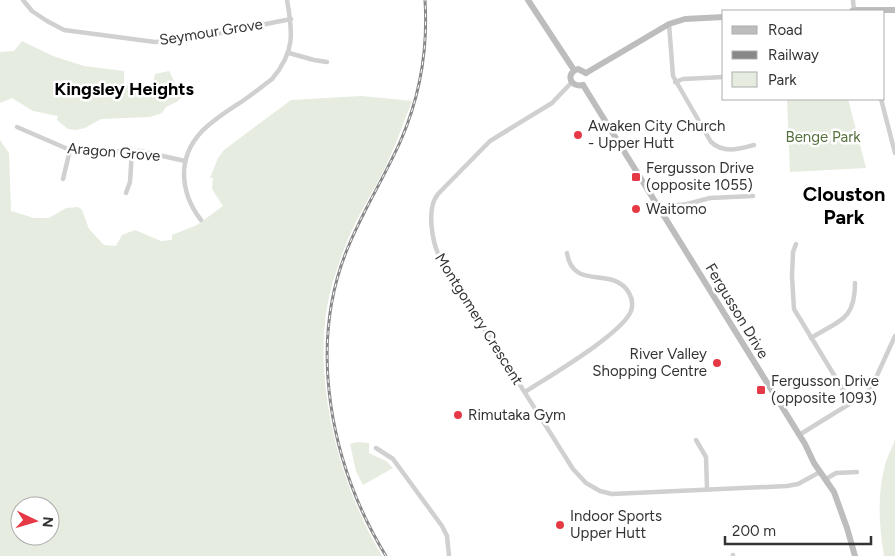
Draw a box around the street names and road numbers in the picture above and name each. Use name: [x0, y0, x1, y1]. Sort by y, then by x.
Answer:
street label: Seymour Grove: [158, 15, 264, 49]
street label: Aragon Grove: [67, 139, 161, 165]
street label: Montgomery Crescent: [431, 250, 527, 388]
street label: Fergusson Drive: [701, 260, 773, 362]

